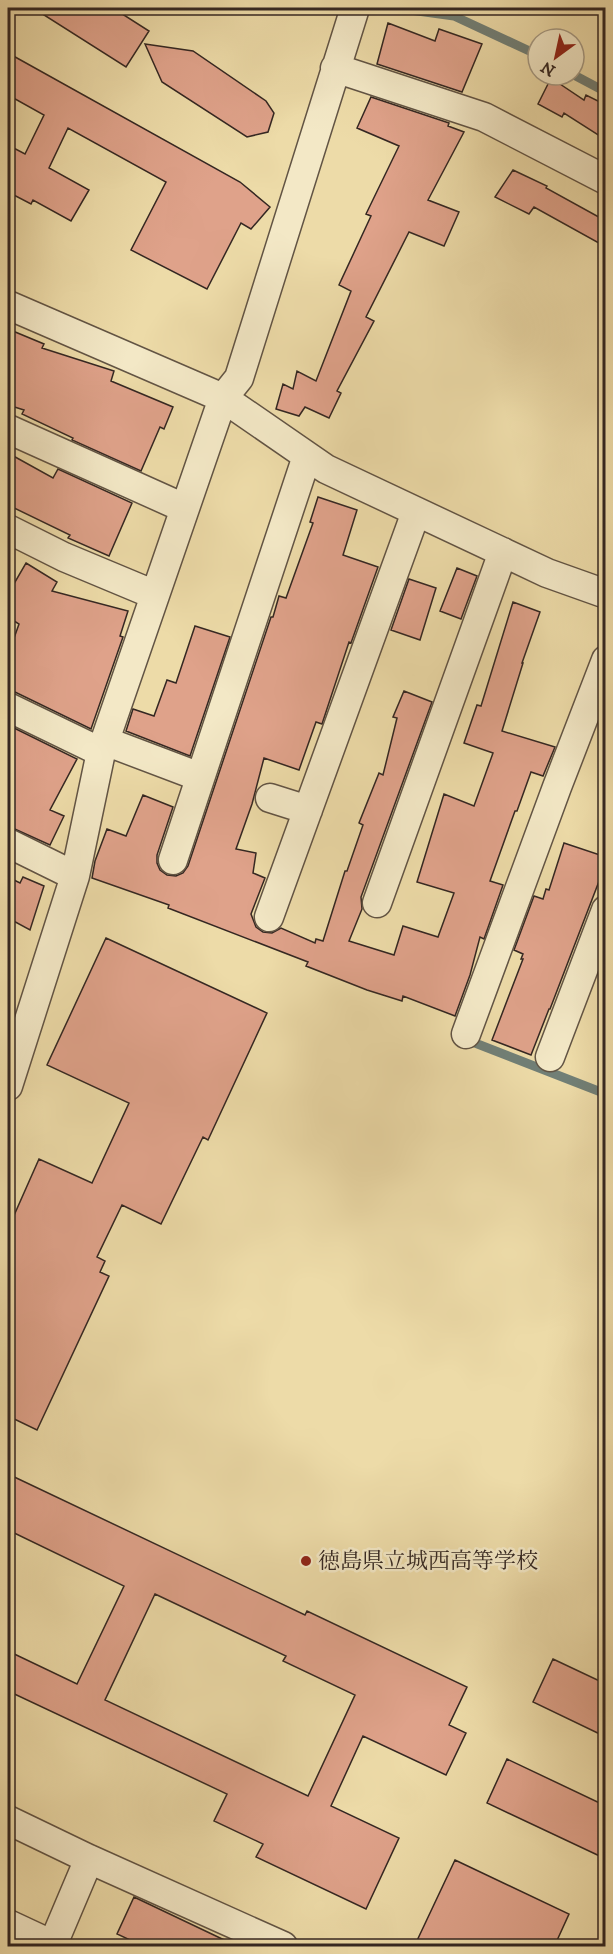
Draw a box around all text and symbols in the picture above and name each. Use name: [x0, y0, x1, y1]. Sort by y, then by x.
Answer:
north arrow: [526, 27, 586, 87]
text: N: [537, 57, 559, 81]
place label: 徳島県立城西高等学校: [318, 1548, 538, 1575]
marker: 徳島県立城西高等学校: [299, 1554, 313, 1568]

